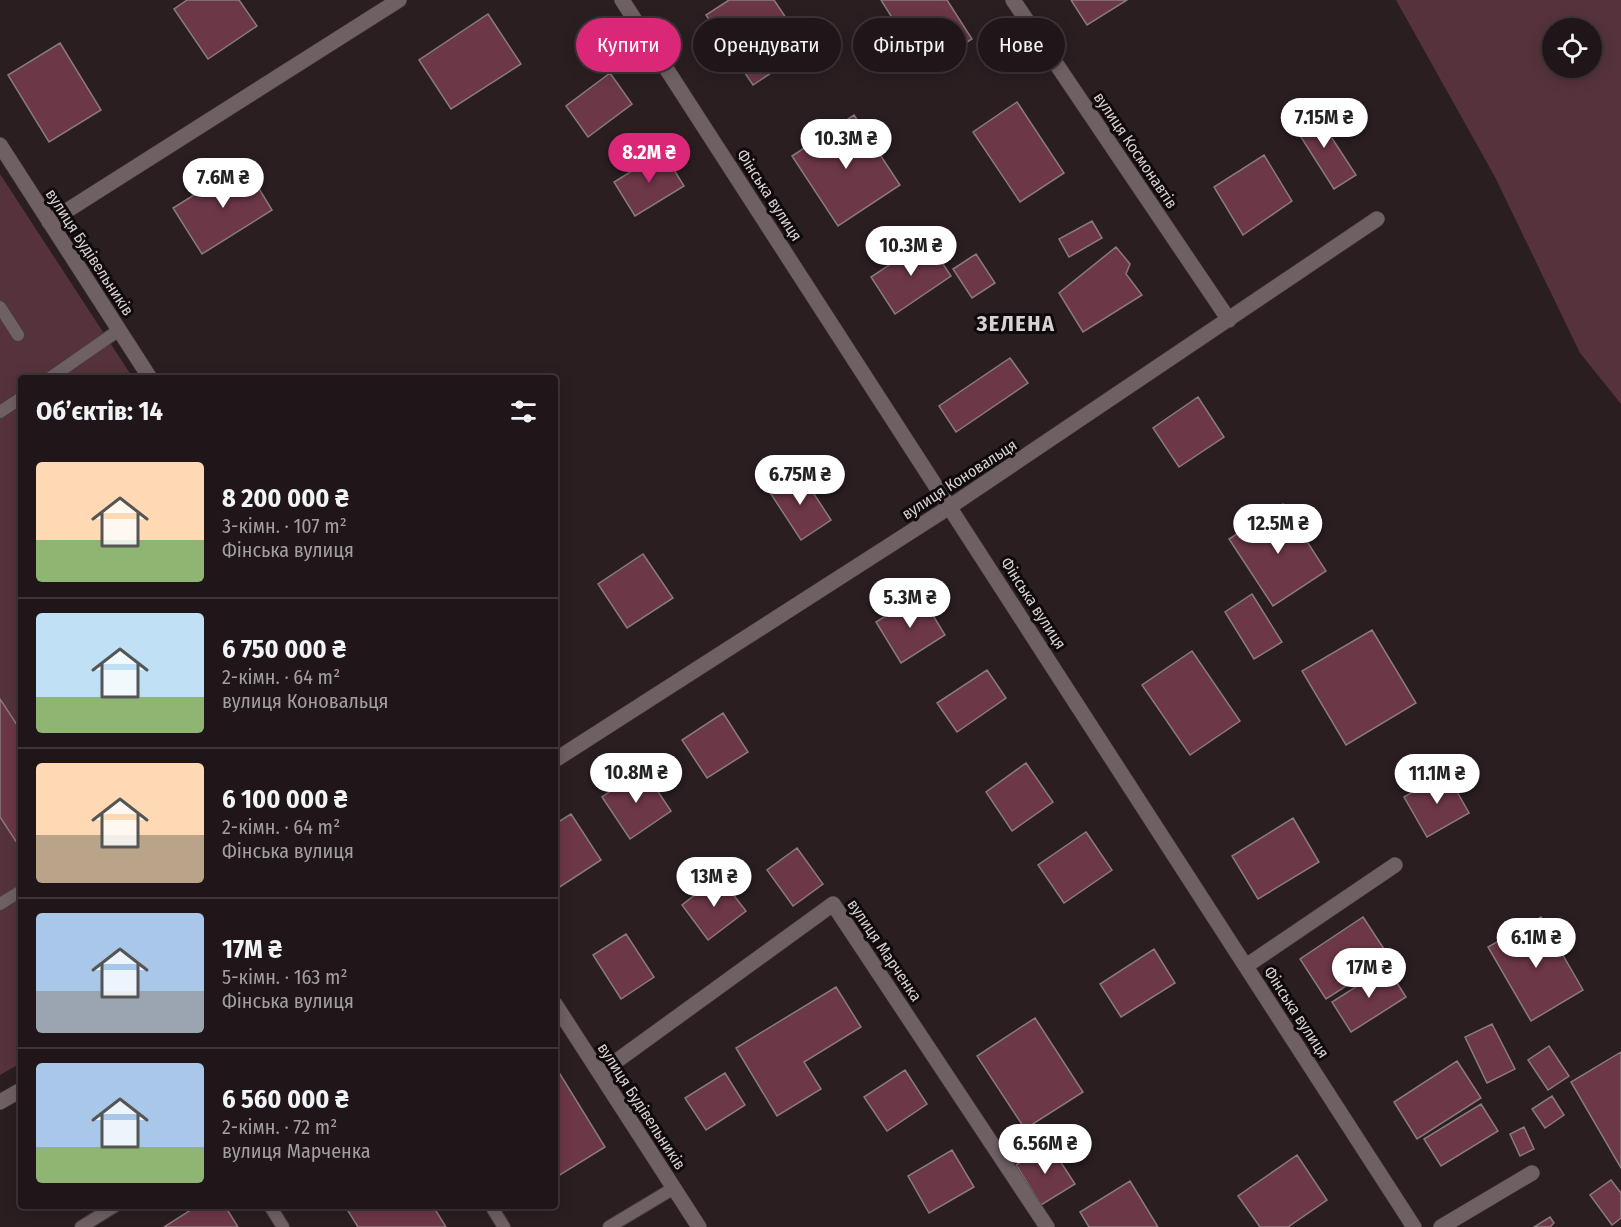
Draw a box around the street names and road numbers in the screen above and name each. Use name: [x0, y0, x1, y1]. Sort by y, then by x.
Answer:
street label: вулиця Космонавтів: [1090, 89, 1182, 212]
street label: Фінська вулиця: [733, 146, 806, 245]
street label: вулиця Будівельників: [42, 185, 138, 319]
street label: вулиця Коновальця: [898, 435, 1020, 524]
street label: Фінська вулиця: [997, 554, 1070, 653]
street label: вулиця Марченка: [843, 896, 926, 1005]
street label: Фінська вулиця: [1260, 963, 1333, 1062]
street label: вулиця Будівельників: [594, 1039, 690, 1173]

